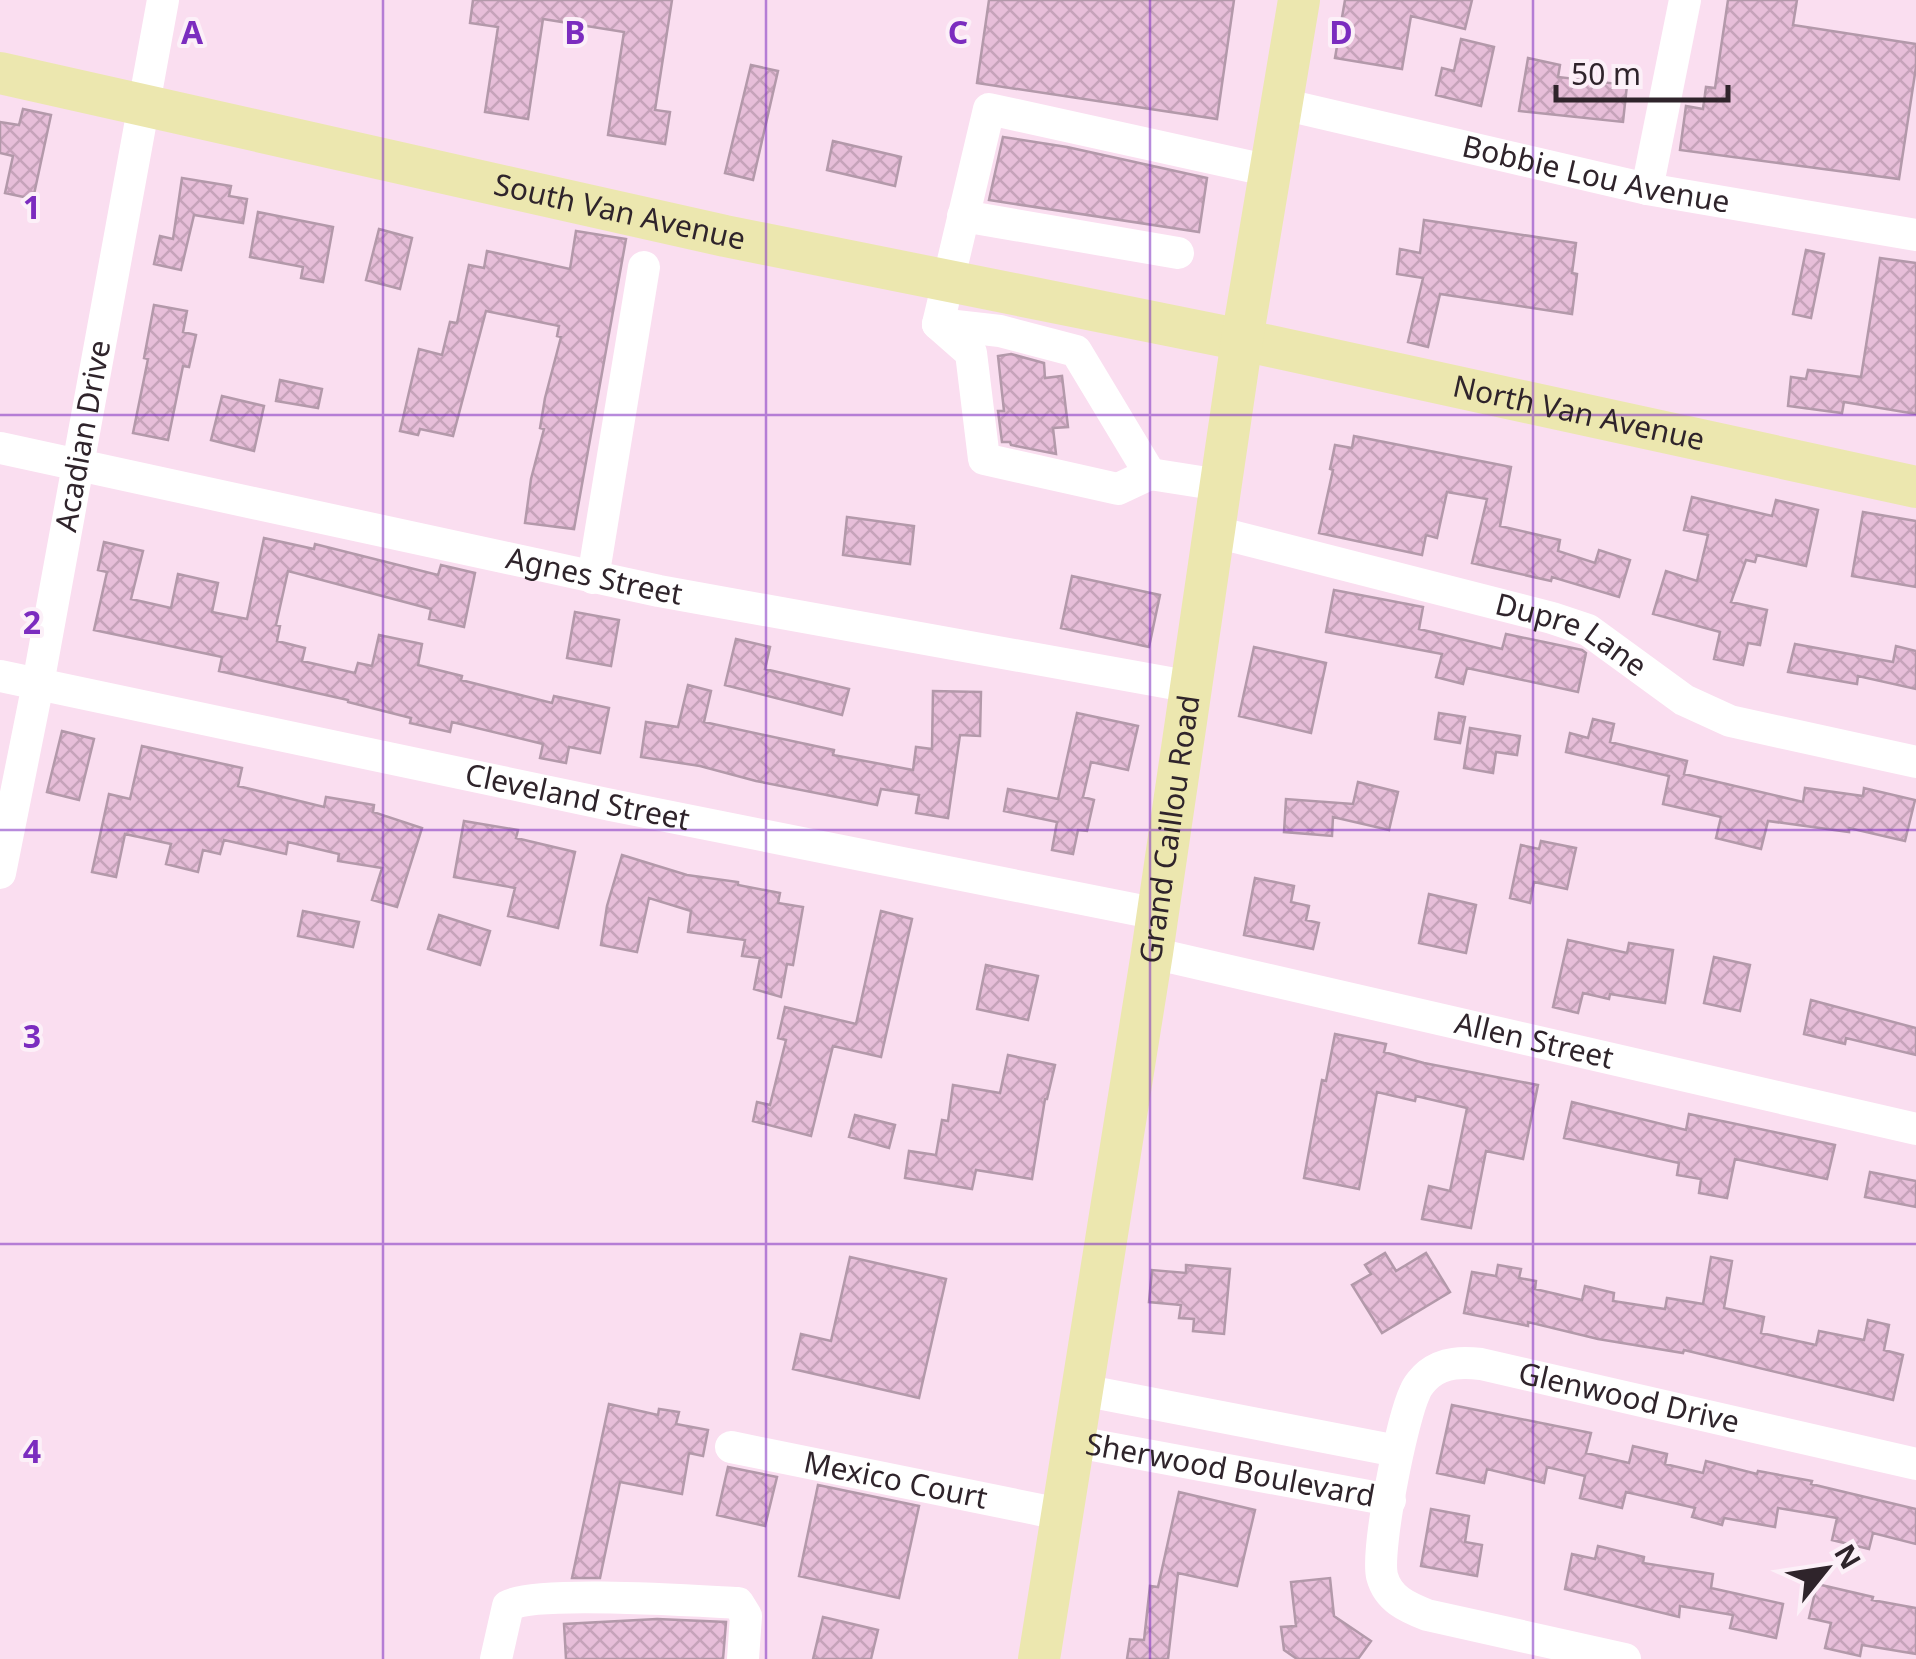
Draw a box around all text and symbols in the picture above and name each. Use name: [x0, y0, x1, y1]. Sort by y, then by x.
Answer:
text: A: [181, 10, 204, 53]
text: B: [564, 10, 586, 53]
text: C: [948, 10, 968, 53]
text: D: [1329, 10, 1353, 53]
scale bar: [1556, 40, 1728, 102]
text: 50 m: [1571, 53, 1641, 94]
street label: Bobbie Lou Avenue: [1459, 125, 1733, 222]
street label: South Van Avenue: [490, 163, 749, 259]
text: 1: [23, 185, 41, 228]
street label: Acadian Drive: [44, 336, 119, 535]
street label: North Van Avenue: [1449, 365, 1709, 459]
street label: Agnes Street: [503, 536, 686, 614]
street label: Dupre Lane: [1491, 582, 1656, 685]
text: 2: [23, 600, 41, 643]
street label: Grand Caillou Road: [1129, 692, 1209, 966]
street label: Cleveland Street: [462, 753, 694, 839]
street label: Allen Street: [1451, 1001, 1618, 1078]
text: 3: [23, 1014, 41, 1057]
street label: Glenwood Drive: [1515, 1351, 1744, 1442]
street label: Sherwood Boulevard: [1083, 1422, 1378, 1516]
text: 4: [23, 1429, 41, 1472]
street label: Mexico Court: [800, 1440, 992, 1518]
north arrow: [1776, 1519, 1876, 1619]
text: N: [1826, 1537, 1871, 1575]

